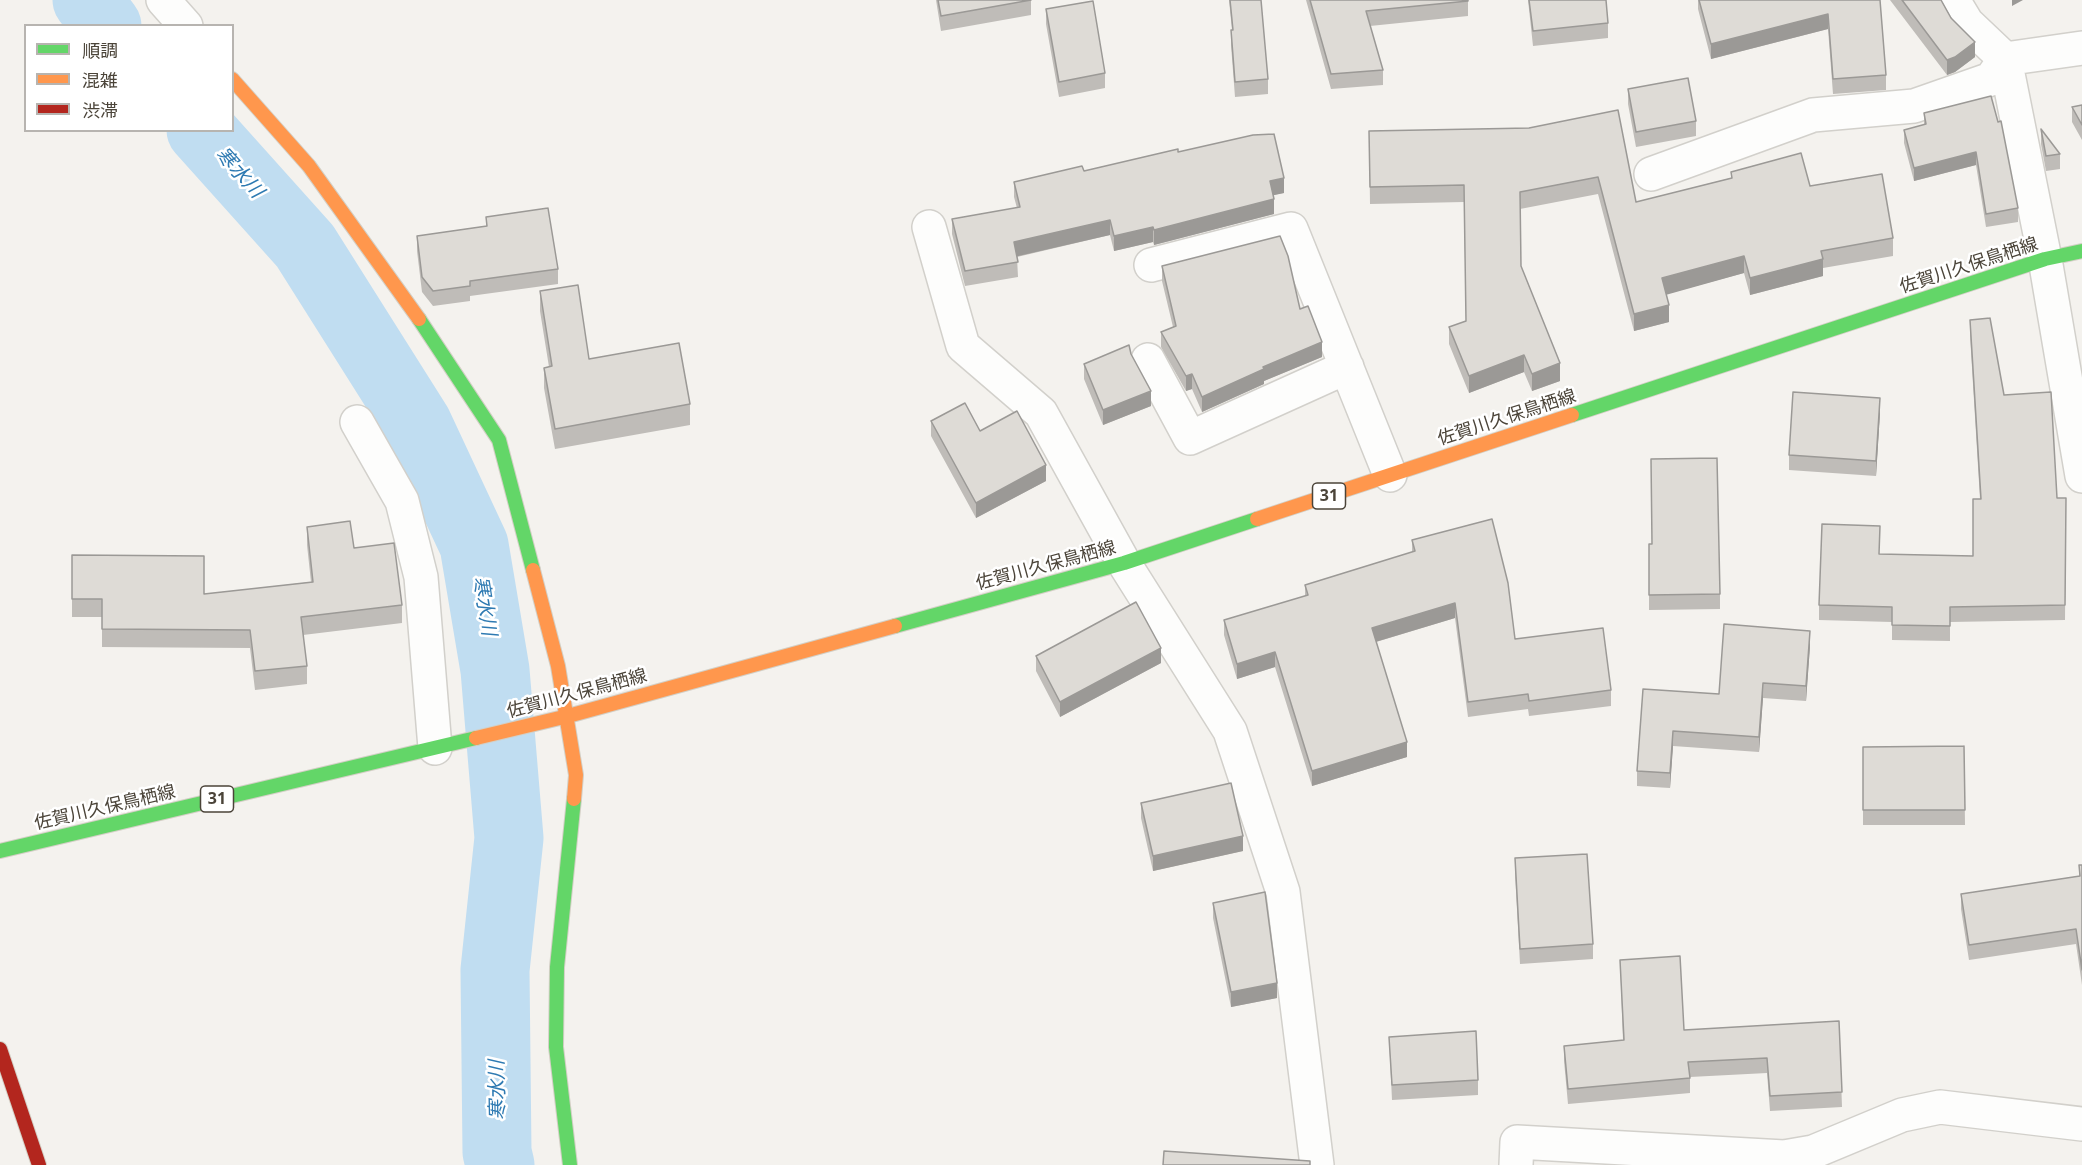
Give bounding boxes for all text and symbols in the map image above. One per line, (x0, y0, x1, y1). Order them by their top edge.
legend (24, 24, 234, 132)
text: 順調 (82, 38, 118, 62)
text: 混雑 (82, 68, 118, 92)
text: 渋滞 (82, 98, 118, 122)
water label: 寒水川 (210, 143, 268, 203)
street label: 佐賀川久保鳥栖線 (1897, 233, 2041, 299)
street label: 佐賀川久保鳥栖線 (1435, 385, 1579, 451)
road number: 31 (1312, 483, 1346, 509)
street label: 佐賀川久保鳥栖線 (974, 537, 1118, 595)
water label: 寒水川 (467, 574, 501, 638)
street label: 佐賀川久保鳥栖線 (505, 665, 649, 723)
street label: 佐賀川久保鳥栖線 (32, 781, 178, 835)
road number: 31 (200, 786, 234, 812)
water label: 寒水川 (485, 1060, 511, 1120)

